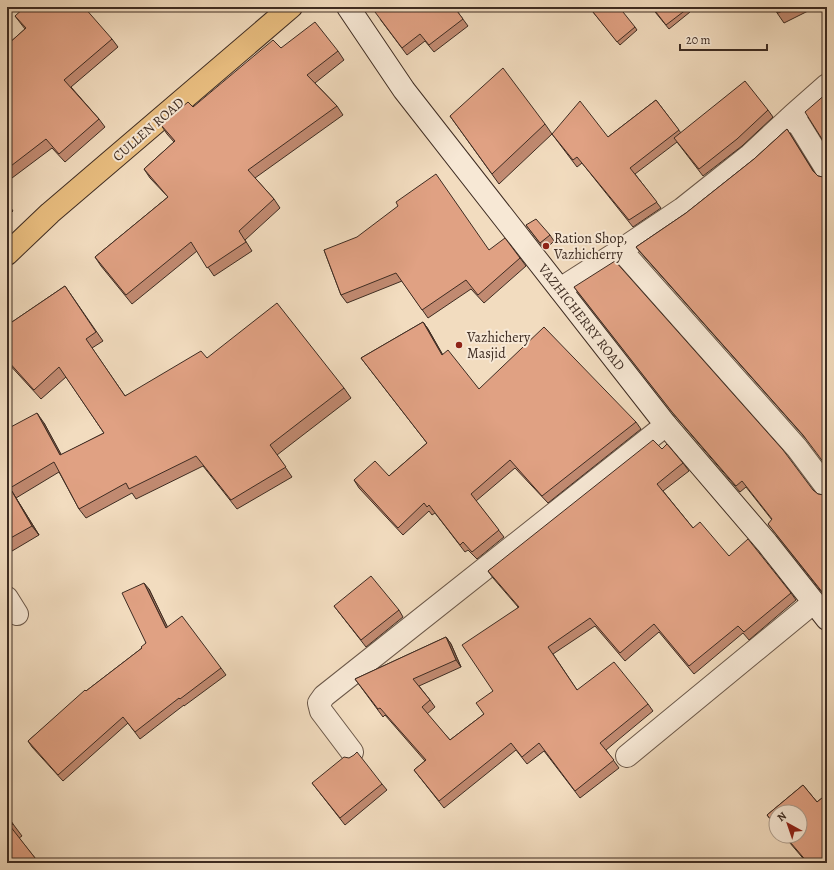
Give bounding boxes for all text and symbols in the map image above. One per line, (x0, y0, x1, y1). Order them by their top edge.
scale bar (680, 26, 767, 52)
text: 20 m (686, 32, 710, 48)
street label: CULLEN ROAD (108, 93, 188, 166)
place label: Ration Shop, Vazhicherry (553, 229, 627, 264)
marker: Ration Shop, Vazhicherry (541, 241, 551, 251)
street label: VAZHICHERRY ROAD (533, 259, 629, 375)
place label: Vazhichery Masjid (466, 328, 531, 363)
marker: Vazhichery Masjid (454, 340, 464, 350)
north arrow (768, 804, 808, 844)
text: N (774, 808, 790, 825)

